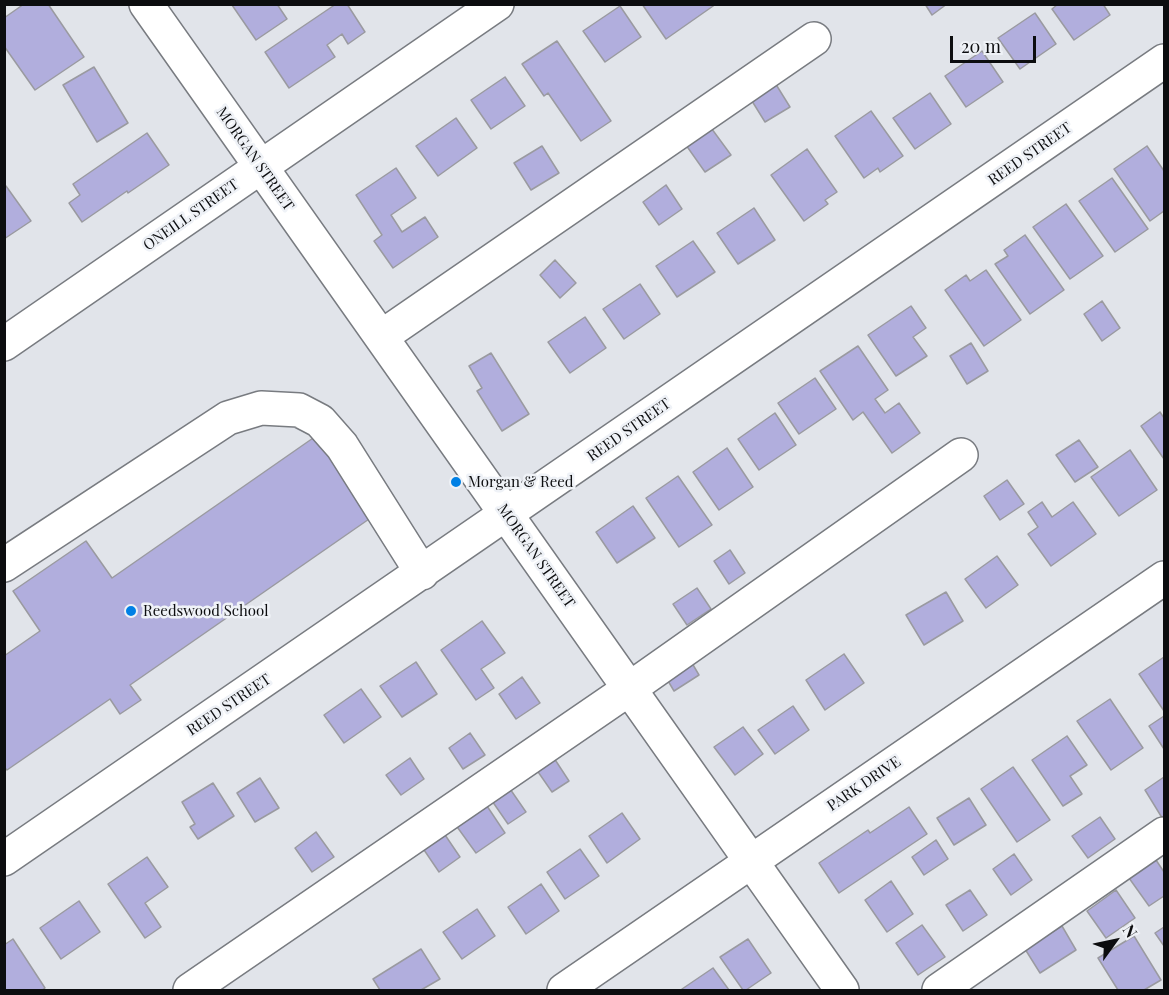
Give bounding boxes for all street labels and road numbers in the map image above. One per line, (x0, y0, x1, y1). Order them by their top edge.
street label: MORGAN STREET (213, 104, 297, 214)
street label: REED STREET (985, 119, 1075, 189)
street label: ONEILL STREET (140, 176, 242, 254)
street label: REED STREET (584, 395, 674, 465)
street label: MORGAN STREET (494, 501, 578, 611)
street label: REED STREET (184, 670, 274, 740)
street label: PARK DRIVE (824, 753, 904, 815)

